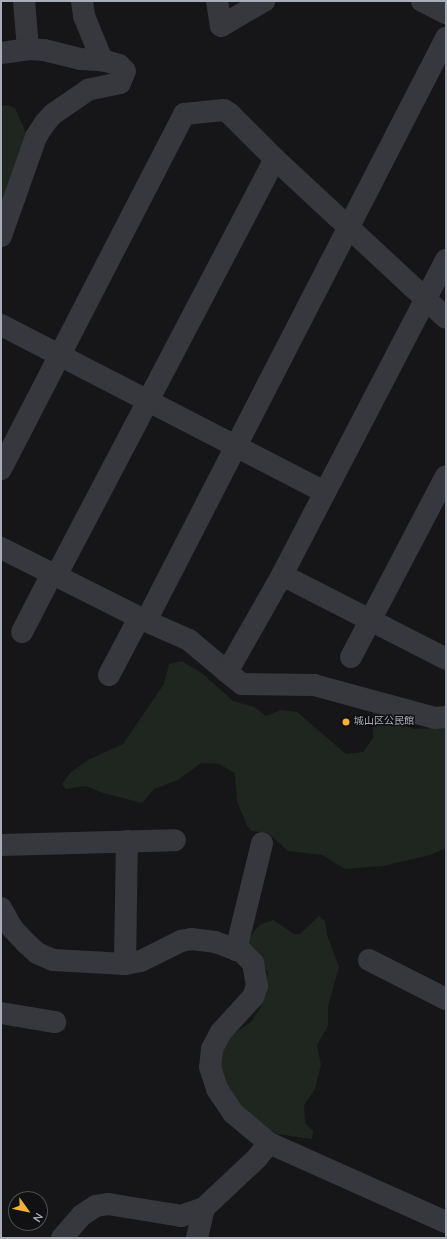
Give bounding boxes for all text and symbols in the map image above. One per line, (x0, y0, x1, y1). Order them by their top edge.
place label: 城山区公民館 (354, 716, 414, 728)
marker: 城山区公民館 (341, 717, 351, 727)
north arrow (8, 1191, 48, 1231)
text: N (29, 1210, 46, 1225)

